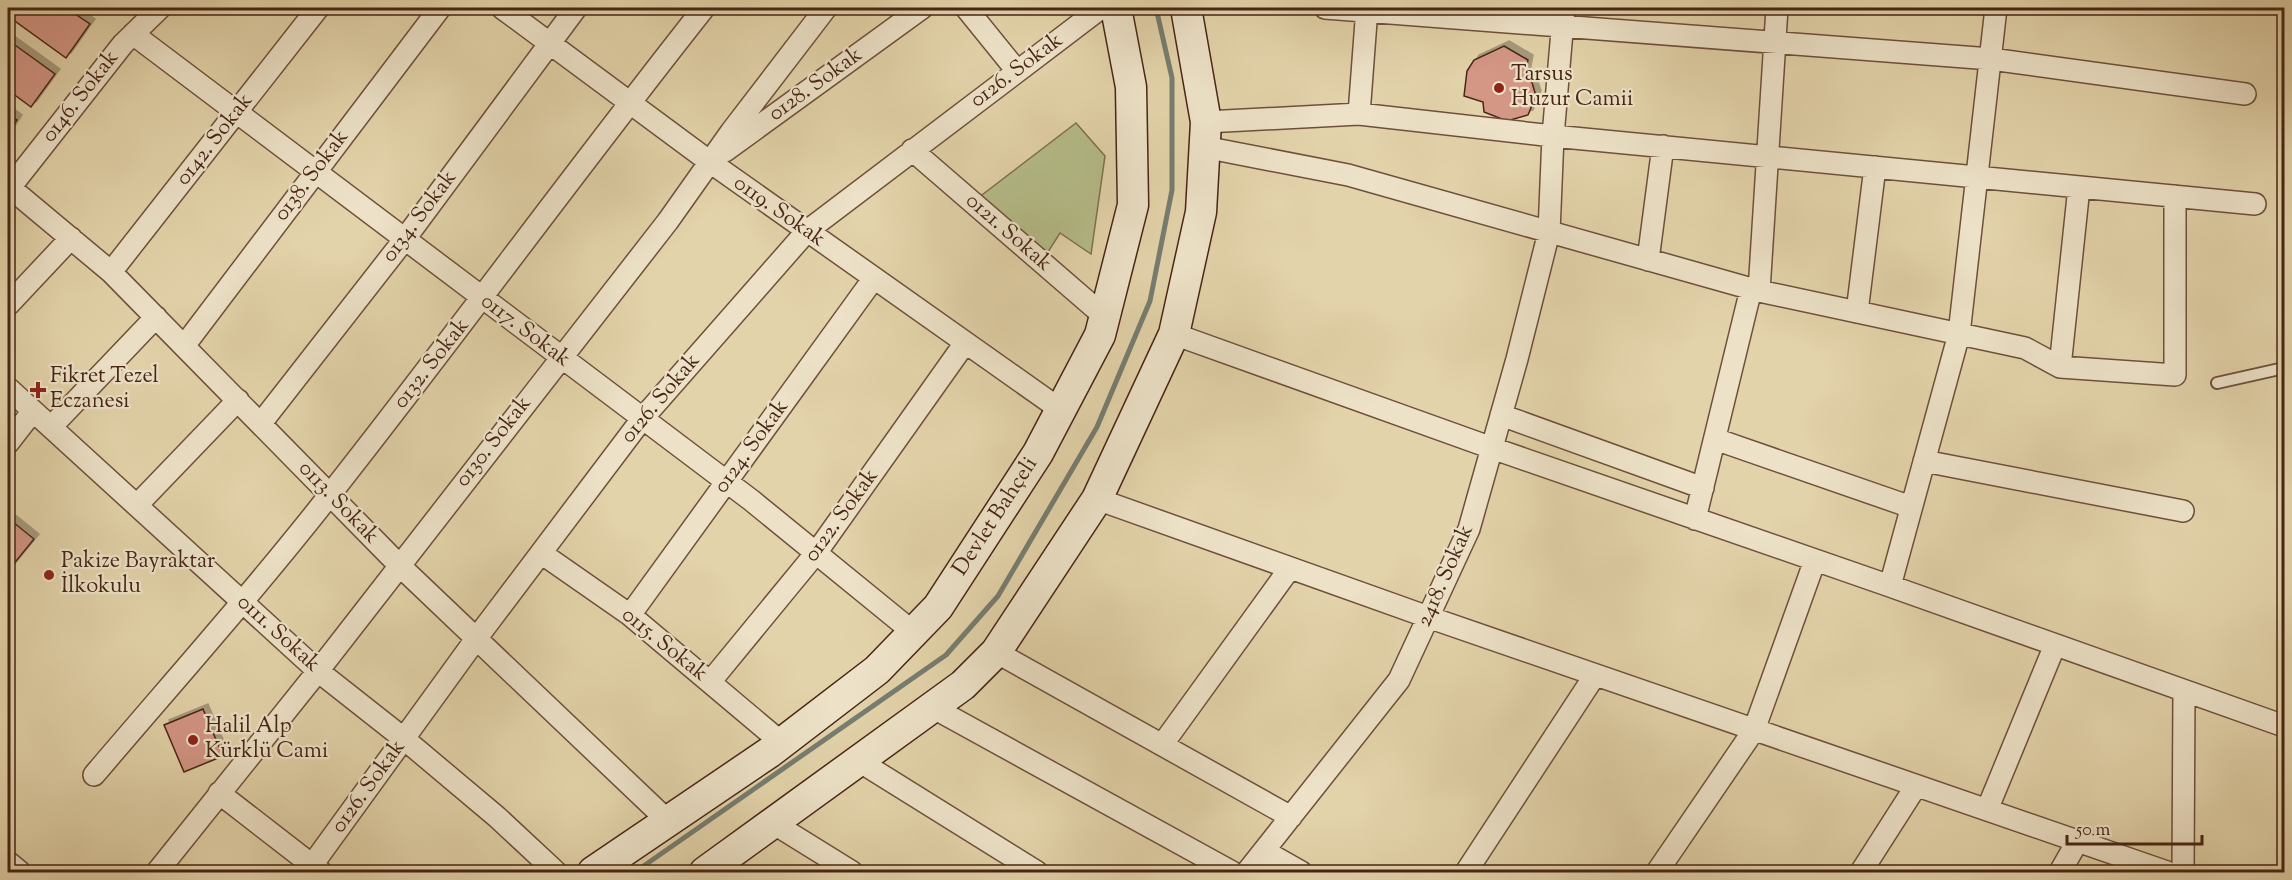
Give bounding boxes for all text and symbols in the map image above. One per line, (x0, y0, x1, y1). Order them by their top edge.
street label: 0126. Sokak (964, 25, 1070, 117)
street label: 0128. Sokak (762, 40, 870, 130)
street label: 0146. Sokak (35, 44, 127, 150)
place label: Tarsus Huzur Camii (1511, 59, 1633, 116)
marker: Tarsus Huzur Camii (1492, 81, 1506, 95)
street label: 0142. Sokak (169, 87, 261, 193)
street label: 0138. Sokak (267, 123, 357, 229)
street label: 0134. Sokak (375, 164, 465, 270)
street label: 0119. Sokak (726, 168, 832, 256)
street label: 0121. Sokak (957, 186, 1059, 280)
street label: 0117. Sokak (473, 286, 577, 376)
street label: 0132. Sokak (386, 312, 478, 416)
street label: 0126. Sokak (614, 347, 708, 451)
place label: Fikret Tezel Eczanesi (50, 361, 159, 418)
marker: Fikret Tezel Eczanesi (31, 383, 45, 397)
street label: 0130. Sokak (448, 390, 540, 494)
street label: 0124. Sokak (707, 393, 797, 501)
street label: Devlet Bahçeli (945, 451, 1047, 583)
street label: 0113. Sokak (290, 454, 386, 552)
street label: 0122. Sokak (797, 463, 887, 569)
street label: 2418. Sokak (1409, 520, 1483, 632)
place label: Pakize Bayraktar İlkokulu (61, 546, 215, 603)
marker: Pakize Bayraktar İlkokulu (42, 568, 56, 582)
street label: 0111. Sokak (229, 588, 327, 680)
street label: 0115. Sokak (614, 600, 714, 690)
place label: Halil Alp Kürklü Cami (205, 711, 328, 768)
marker: Halil Alp Kürklü Cami (186, 733, 200, 747)
street label: 0126. Sokak (324, 733, 414, 841)
scale bar (2067, 808, 2202, 846)
text: 50 m (2075, 818, 2111, 844)

